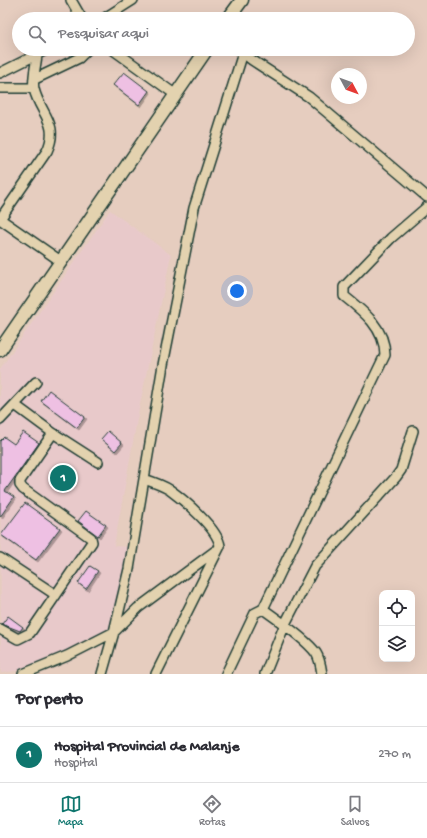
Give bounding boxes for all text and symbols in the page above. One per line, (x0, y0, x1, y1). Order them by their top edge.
search box (12, 12, 415, 56)
icon: search (26, 23, 48, 45)
text: Pesquisar aqui (58, 25, 149, 43)
north arrow (331, 68, 367, 104)
your location (227, 281, 247, 301)
pin: 1 (50, 463, 76, 493)
map controls (379, 590, 415, 662)
button: locate (379, 590, 415, 626)
button: layers (379, 626, 415, 662)
text: Por perto (16, 690, 83, 710)
text: Hospital Provincial de Malanje (54, 738, 239, 756)
text: 1 (26, 747, 32, 762)
text: 270 m (378, 747, 411, 762)
text: Hospital (54, 756, 98, 771)
tab: Mapa (58, 793, 83, 829)
tab: Rotas (199, 793, 225, 829)
tab: Salvos (341, 793, 369, 829)

